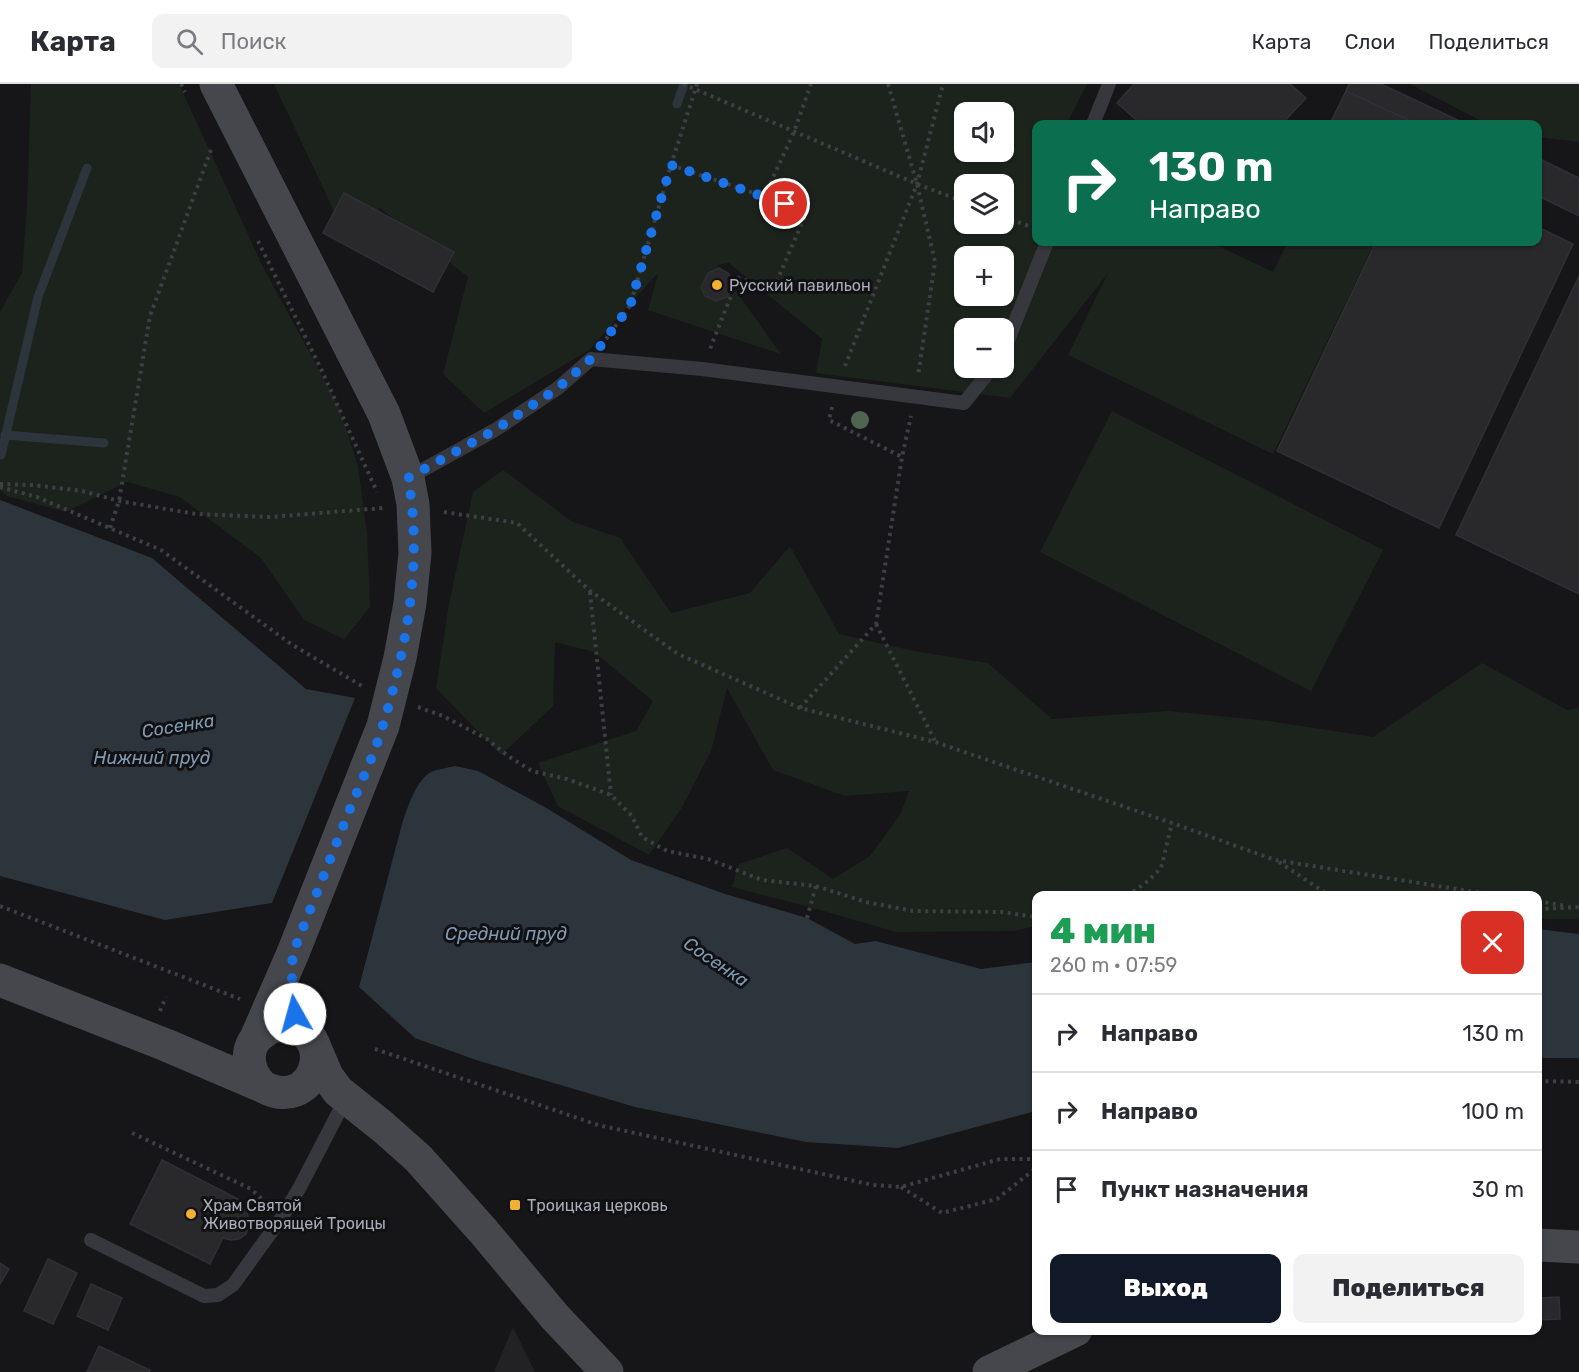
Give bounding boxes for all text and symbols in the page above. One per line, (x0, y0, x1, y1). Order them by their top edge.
search box (152, 14, 572, 68)
text: Карта (30, 25, 116, 58)
icon: search (173, 25, 206, 58)
text: Поиск (221, 28, 286, 55)
text: Карта (1251, 29, 1311, 54)
text: Слои (1344, 29, 1395, 54)
text: Поделиться (1428, 29, 1549, 54)
map controls (954, 102, 1014, 378)
button: sound (954, 102, 1014, 162)
text: 130 m (1149, 142, 1274, 192)
icon: right (1050, 144, 1128, 222)
button: layers (954, 174, 1014, 234)
pin (759, 178, 810, 229)
icon: arrive (768, 187, 801, 220)
text: Направо (1149, 193, 1261, 225)
button: + (954, 246, 1014, 306)
place label: Русский павильон (729, 276, 871, 295)
marker: Русский павильон (710, 278, 724, 292)
button: − (954, 318, 1014, 378)
water label: Сосенка (140, 709, 216, 743)
water label: Нижний пруд (94, 747, 211, 769)
text: 4 мин (1050, 909, 1156, 952)
button: close (1461, 911, 1524, 974)
water label: Средний пруд (445, 923, 567, 945)
water label: Сосенка (679, 932, 753, 992)
text: 260 m · 07:59 (1050, 953, 1177, 977)
position arrow (263, 982, 327, 1046)
icon: right (1050, 1017, 1083, 1050)
text: Направо (1101, 1020, 1198, 1047)
text: 130 m (1462, 1020, 1524, 1047)
icon: right (1050, 1095, 1083, 1128)
text: Направо (1101, 1098, 1198, 1125)
text: 100 m (1462, 1098, 1524, 1125)
icon: arrive (1050, 1173, 1083, 1206)
text: Пункт назначения (1101, 1176, 1309, 1203)
text: 30 m (1472, 1176, 1524, 1203)
place label: Храм Святой Животворящей Троицы (203, 1196, 386, 1233)
place label: Троицкая церковь (527, 1196, 667, 1215)
marker: Троицкая церковь (508, 1198, 522, 1212)
marker: Храм Святой Животворящей Троицы (184, 1207, 198, 1221)
button: Выход (1050, 1254, 1281, 1323)
button: Поделиться (1293, 1254, 1524, 1323)

